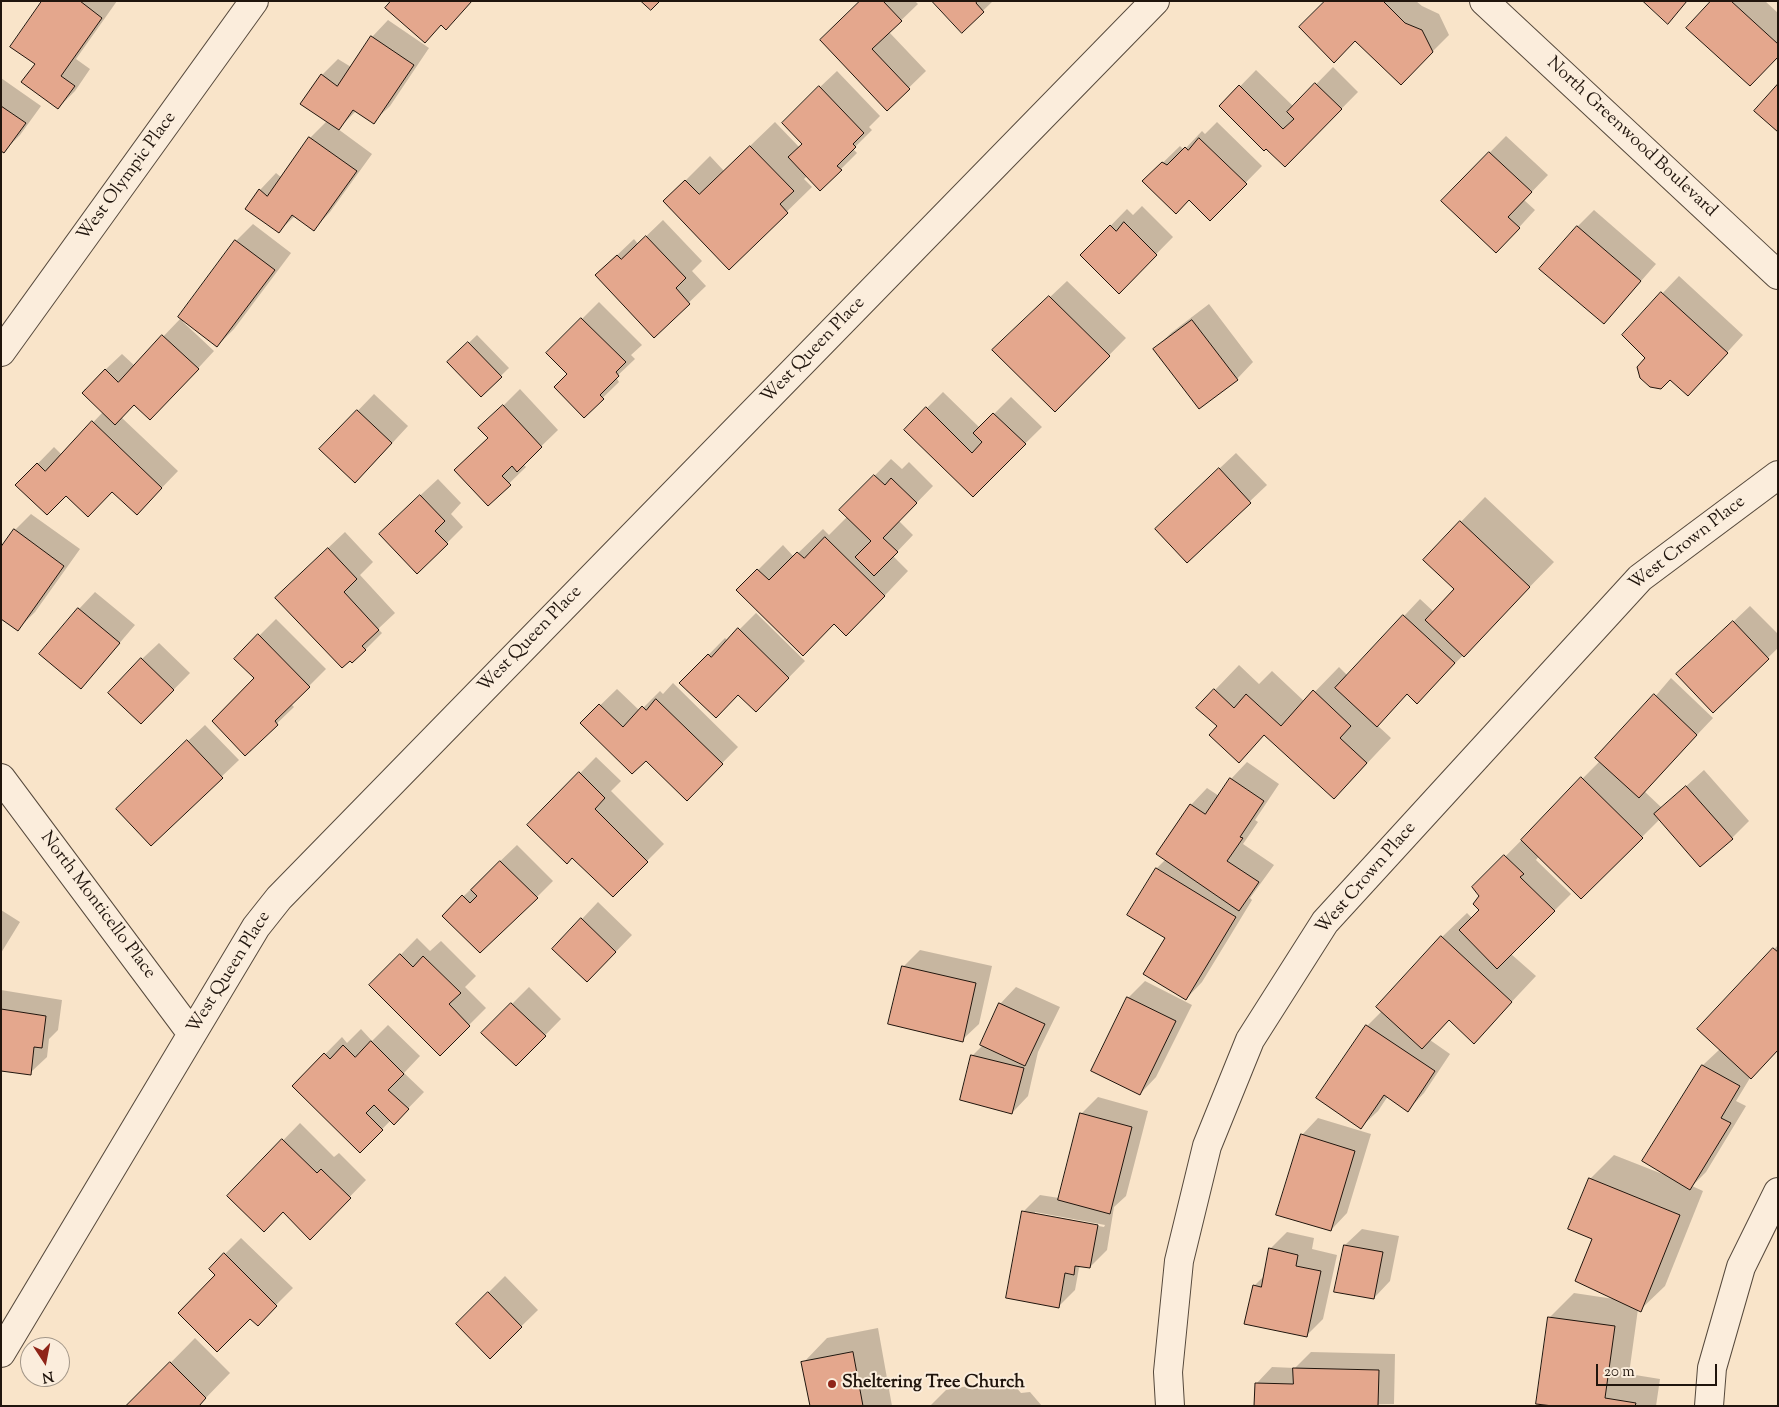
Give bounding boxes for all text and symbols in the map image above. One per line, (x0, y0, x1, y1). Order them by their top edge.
street label: North Greenwood Boulevard (1541, 53, 1721, 223)
street label: West Olympic Place (74, 108, 182, 246)
street label: West Queen Place (758, 293, 870, 409)
street label: West Crown Place (1626, 492, 1750, 596)
street label: West Queen Place (475, 582, 587, 698)
street label: West Crown Place (1312, 818, 1422, 940)
street label: North Monticello Place (35, 828, 159, 984)
street label: West Queen Place (184, 908, 276, 1038)
north arrow (20, 1337, 70, 1387)
scale bar (1599, 1354, 1720, 1386)
text: 20 m (1604, 1362, 1635, 1383)
text: N (40, 1365, 55, 1387)
place label: Sheltering Tree Church (842, 1373, 1025, 1395)
marker: Sheltering Tree Church (826, 1378, 838, 1390)

